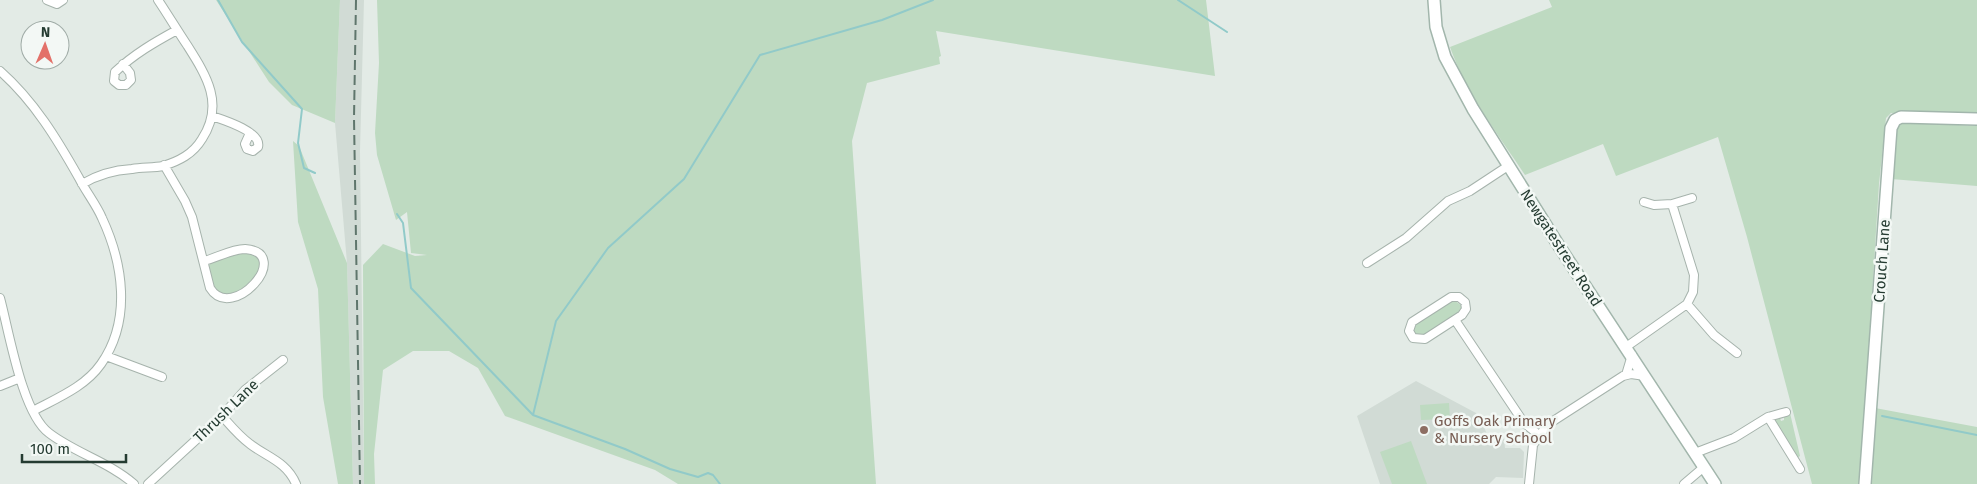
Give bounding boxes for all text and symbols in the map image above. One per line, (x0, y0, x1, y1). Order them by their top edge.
north arrow (20, 20, 70, 70)
text: N (40, 24, 50, 41)
street label: Newgatestreet Road (1516, 186, 1606, 310)
street label: Crouch Lane (1870, 219, 1894, 303)
street label: Thrush Lane (190, 376, 262, 446)
place label: Goffs Oak Primary & Nursery School (1434, 412, 1556, 447)
marker: Goffs Oak Primary & Nursery School (1418, 424, 1430, 436)
scale bar (22, 432, 126, 464)
text: 100 m (30, 440, 70, 458)

